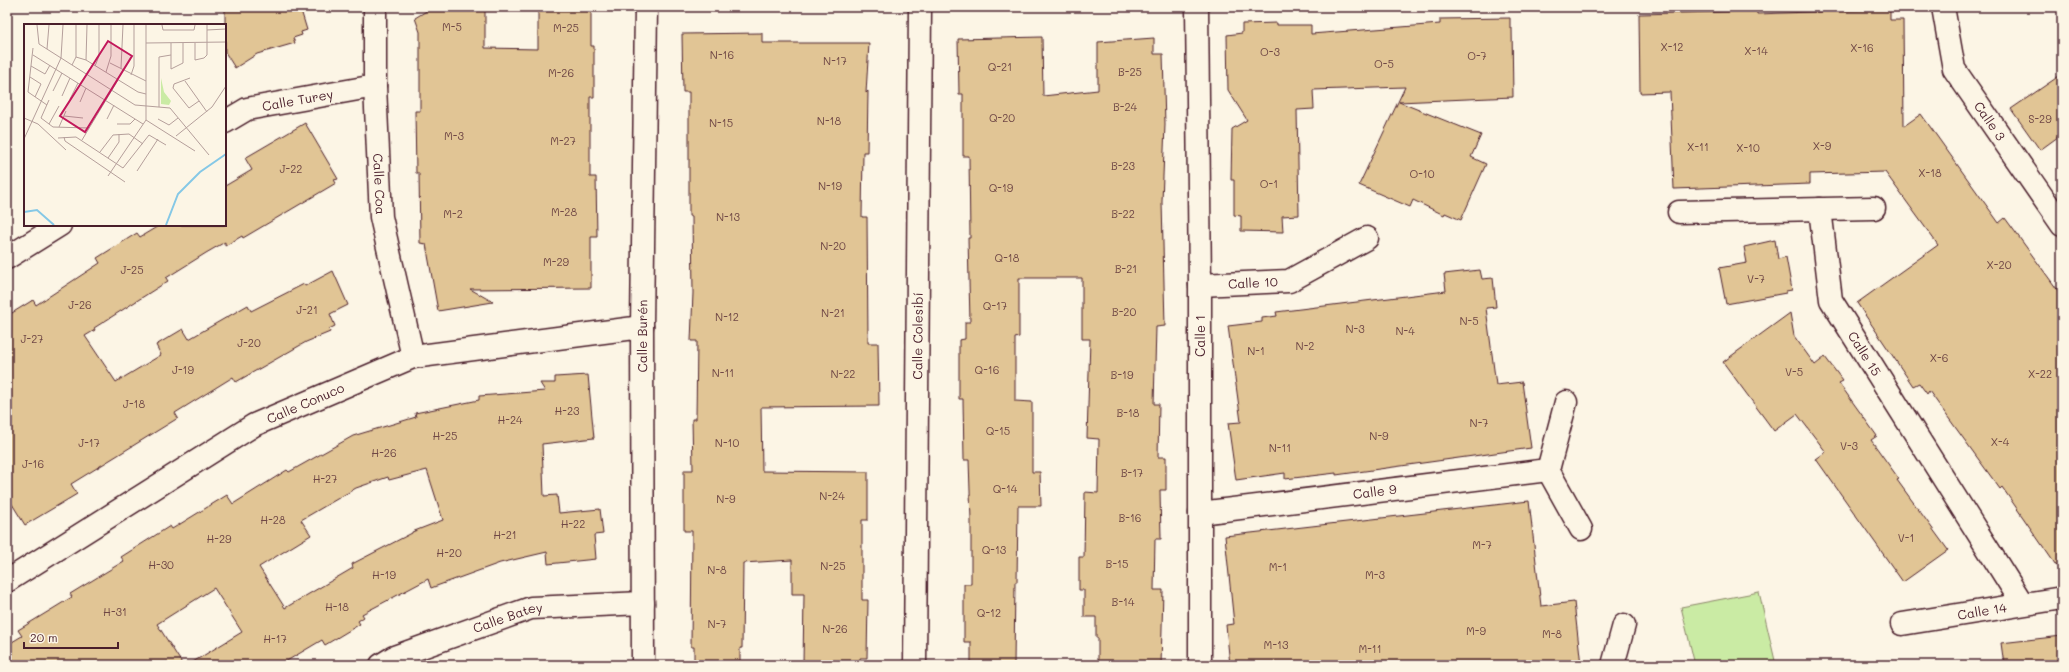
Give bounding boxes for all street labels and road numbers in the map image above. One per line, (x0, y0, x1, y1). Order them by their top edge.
street label: Calle Turey (261, 85, 335, 114)
street label: Calle 3 (1971, 98, 2010, 144)
street label: Calle Coa (370, 153, 390, 215)
street label: Calle 10 (1228, 273, 1278, 292)
street label: Calle Colesibí (908, 292, 926, 380)
street label: Calle Burén (633, 299, 650, 373)
street label: Calle 1 (1191, 315, 1208, 357)
street label: Calle 15 (1845, 328, 1886, 379)
street label: Calle Conuco (264, 378, 347, 427)
street label: Calle 9 (1352, 480, 1398, 502)
street label: Calle Batey (470, 598, 543, 636)
street label: Calle 14 (1956, 598, 2008, 623)

